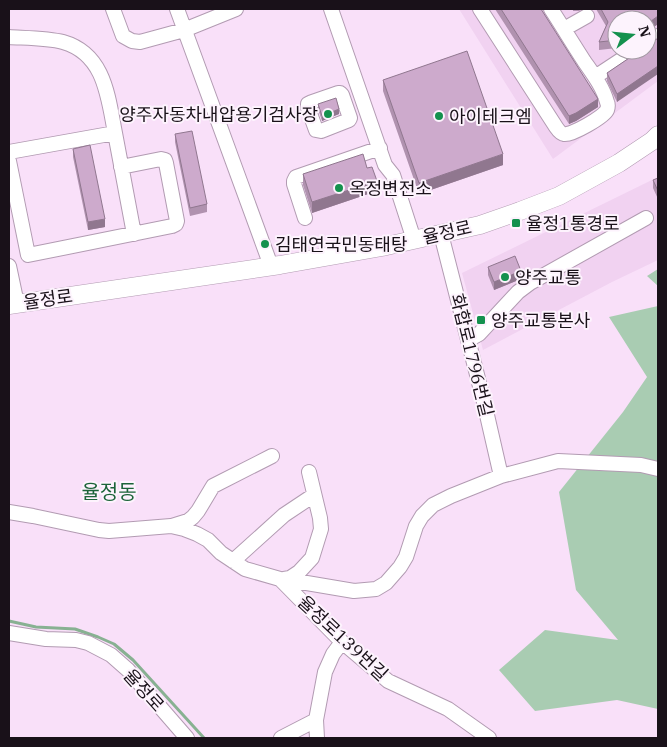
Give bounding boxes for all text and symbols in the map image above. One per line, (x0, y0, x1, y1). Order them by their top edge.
north arrow (607, 10, 657, 60)
text: N (634, 24, 655, 39)
place label: 양주자동차내압용기검사장 (119, 103, 318, 126)
place label: 아이테크엠 (449, 105, 532, 128)
marker: 양주자동차내압용기검사장 (322, 108, 334, 120)
marker: 아이테크엠 (433, 110, 445, 122)
place label: 옥정변전소 (349, 177, 432, 200)
marker: 옥정변전소 (333, 182, 345, 194)
place label: 율정1통경로 (526, 212, 620, 235)
street label: 율정로 (420, 215, 474, 249)
marker: 율정1통경로 (510, 217, 522, 229)
place label: 김태연국민동태탕 (275, 233, 407, 256)
marker: 김태연국민동태탕 (259, 238, 271, 250)
place label: 양주교통 (515, 266, 581, 289)
marker: 양주교통 (499, 271, 511, 283)
street label: 율정로 (22, 284, 74, 314)
street label: 화합로1796번길 (446, 291, 498, 419)
place label: 양주교통본사 (491, 309, 591, 332)
marker: 양주교통본사 (475, 314, 487, 326)
district label: 율정동 (81, 478, 137, 505)
street label: 율정로139번길 (293, 590, 393, 686)
street label: 율정로 (119, 664, 169, 716)

